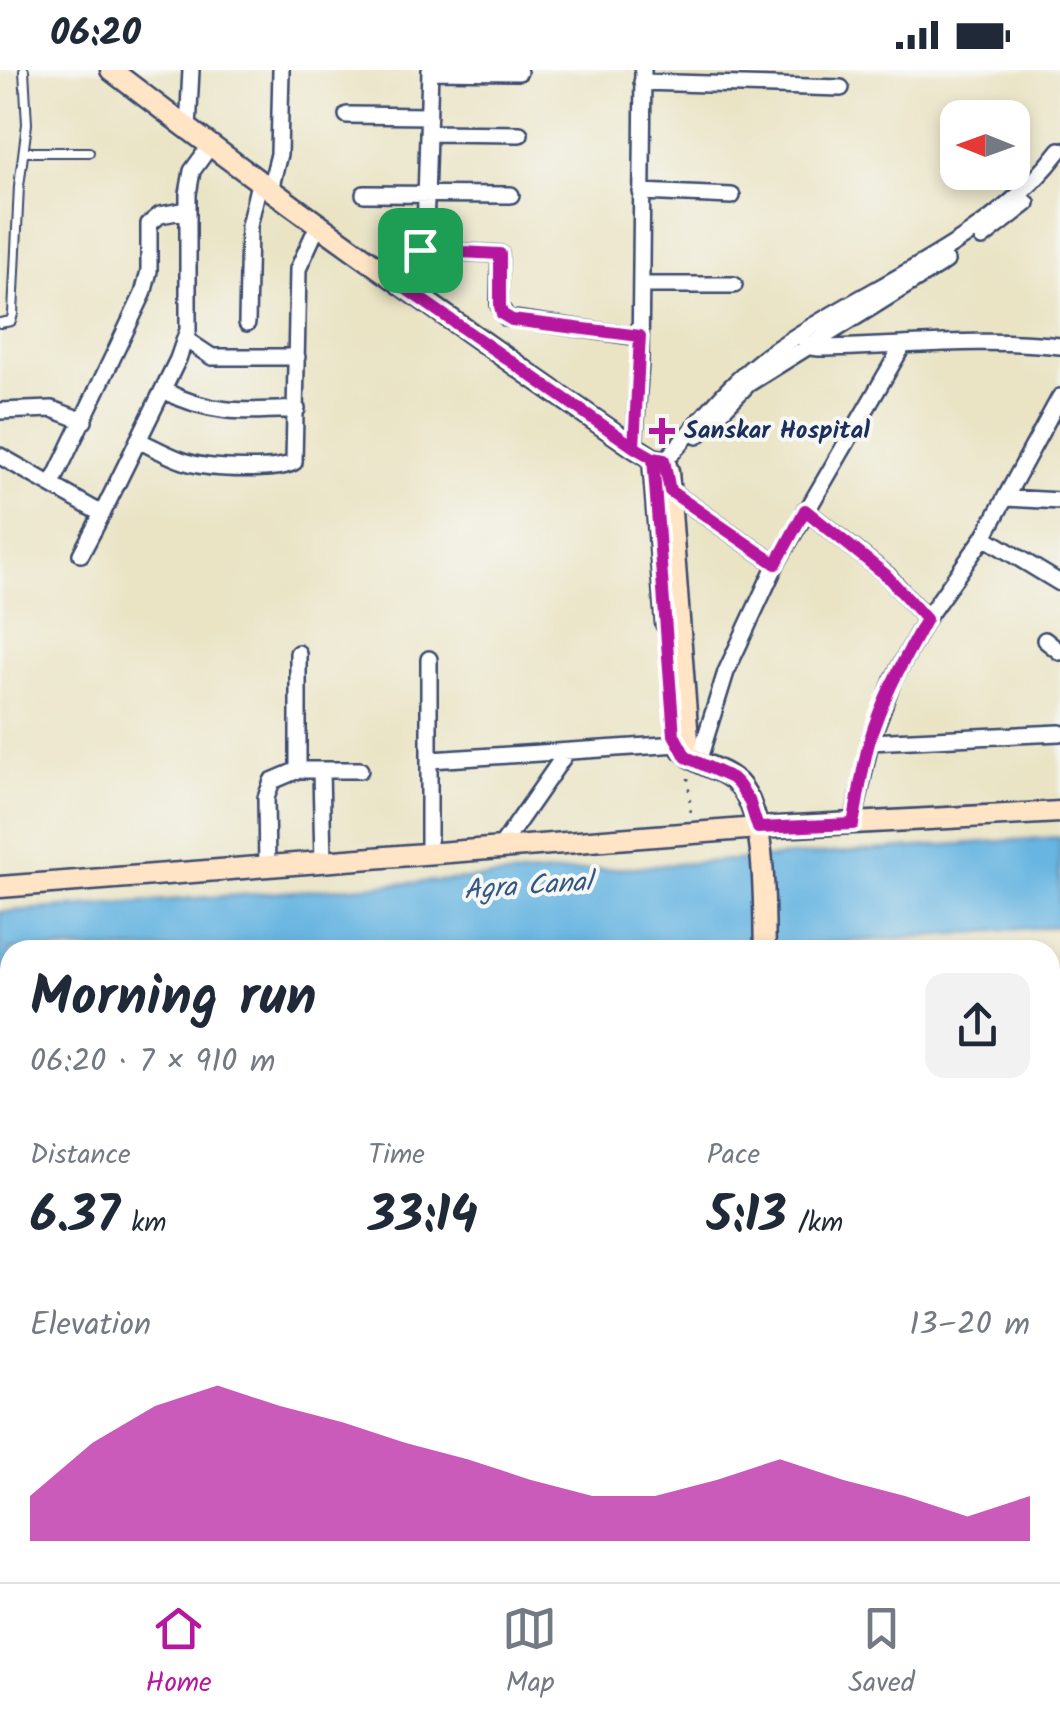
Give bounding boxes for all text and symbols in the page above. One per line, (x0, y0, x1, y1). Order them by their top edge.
text: 06:20 (50, 5, 141, 65)
north arrow (940, 100, 1030, 190)
map controls (940, 100, 1030, 190)
pin (378, 208, 463, 293)
icon: arrive (393, 223, 448, 278)
place label: Sanskar Hospital (684, 411, 870, 451)
marker: Sanskar Hospital (649, 418, 675, 444)
water label: Agra Canal (462, 860, 599, 914)
text: Morning run (30, 956, 317, 1043)
button: share (925, 973, 1030, 1078)
text: 06:20 · 7 × 910 m (30, 1037, 276, 1088)
text: Distance (30, 1133, 131, 1178)
text: Time (368, 1133, 425, 1178)
text: Pace (707, 1133, 760, 1178)
text: 6.37 (30, 1178, 120, 1258)
text: 33:14 (368, 1178, 478, 1258)
text: 5:13 (707, 1178, 787, 1258)
text: km (120, 1201, 167, 1246)
text: /km (787, 1201, 843, 1246)
text: Elevation (30, 1300, 151, 1351)
text: 13–20 m (909, 1300, 1030, 1351)
tab: Home (145, 1601, 212, 1706)
tab: Map (502, 1601, 557, 1706)
tab: Saved (848, 1601, 915, 1706)

